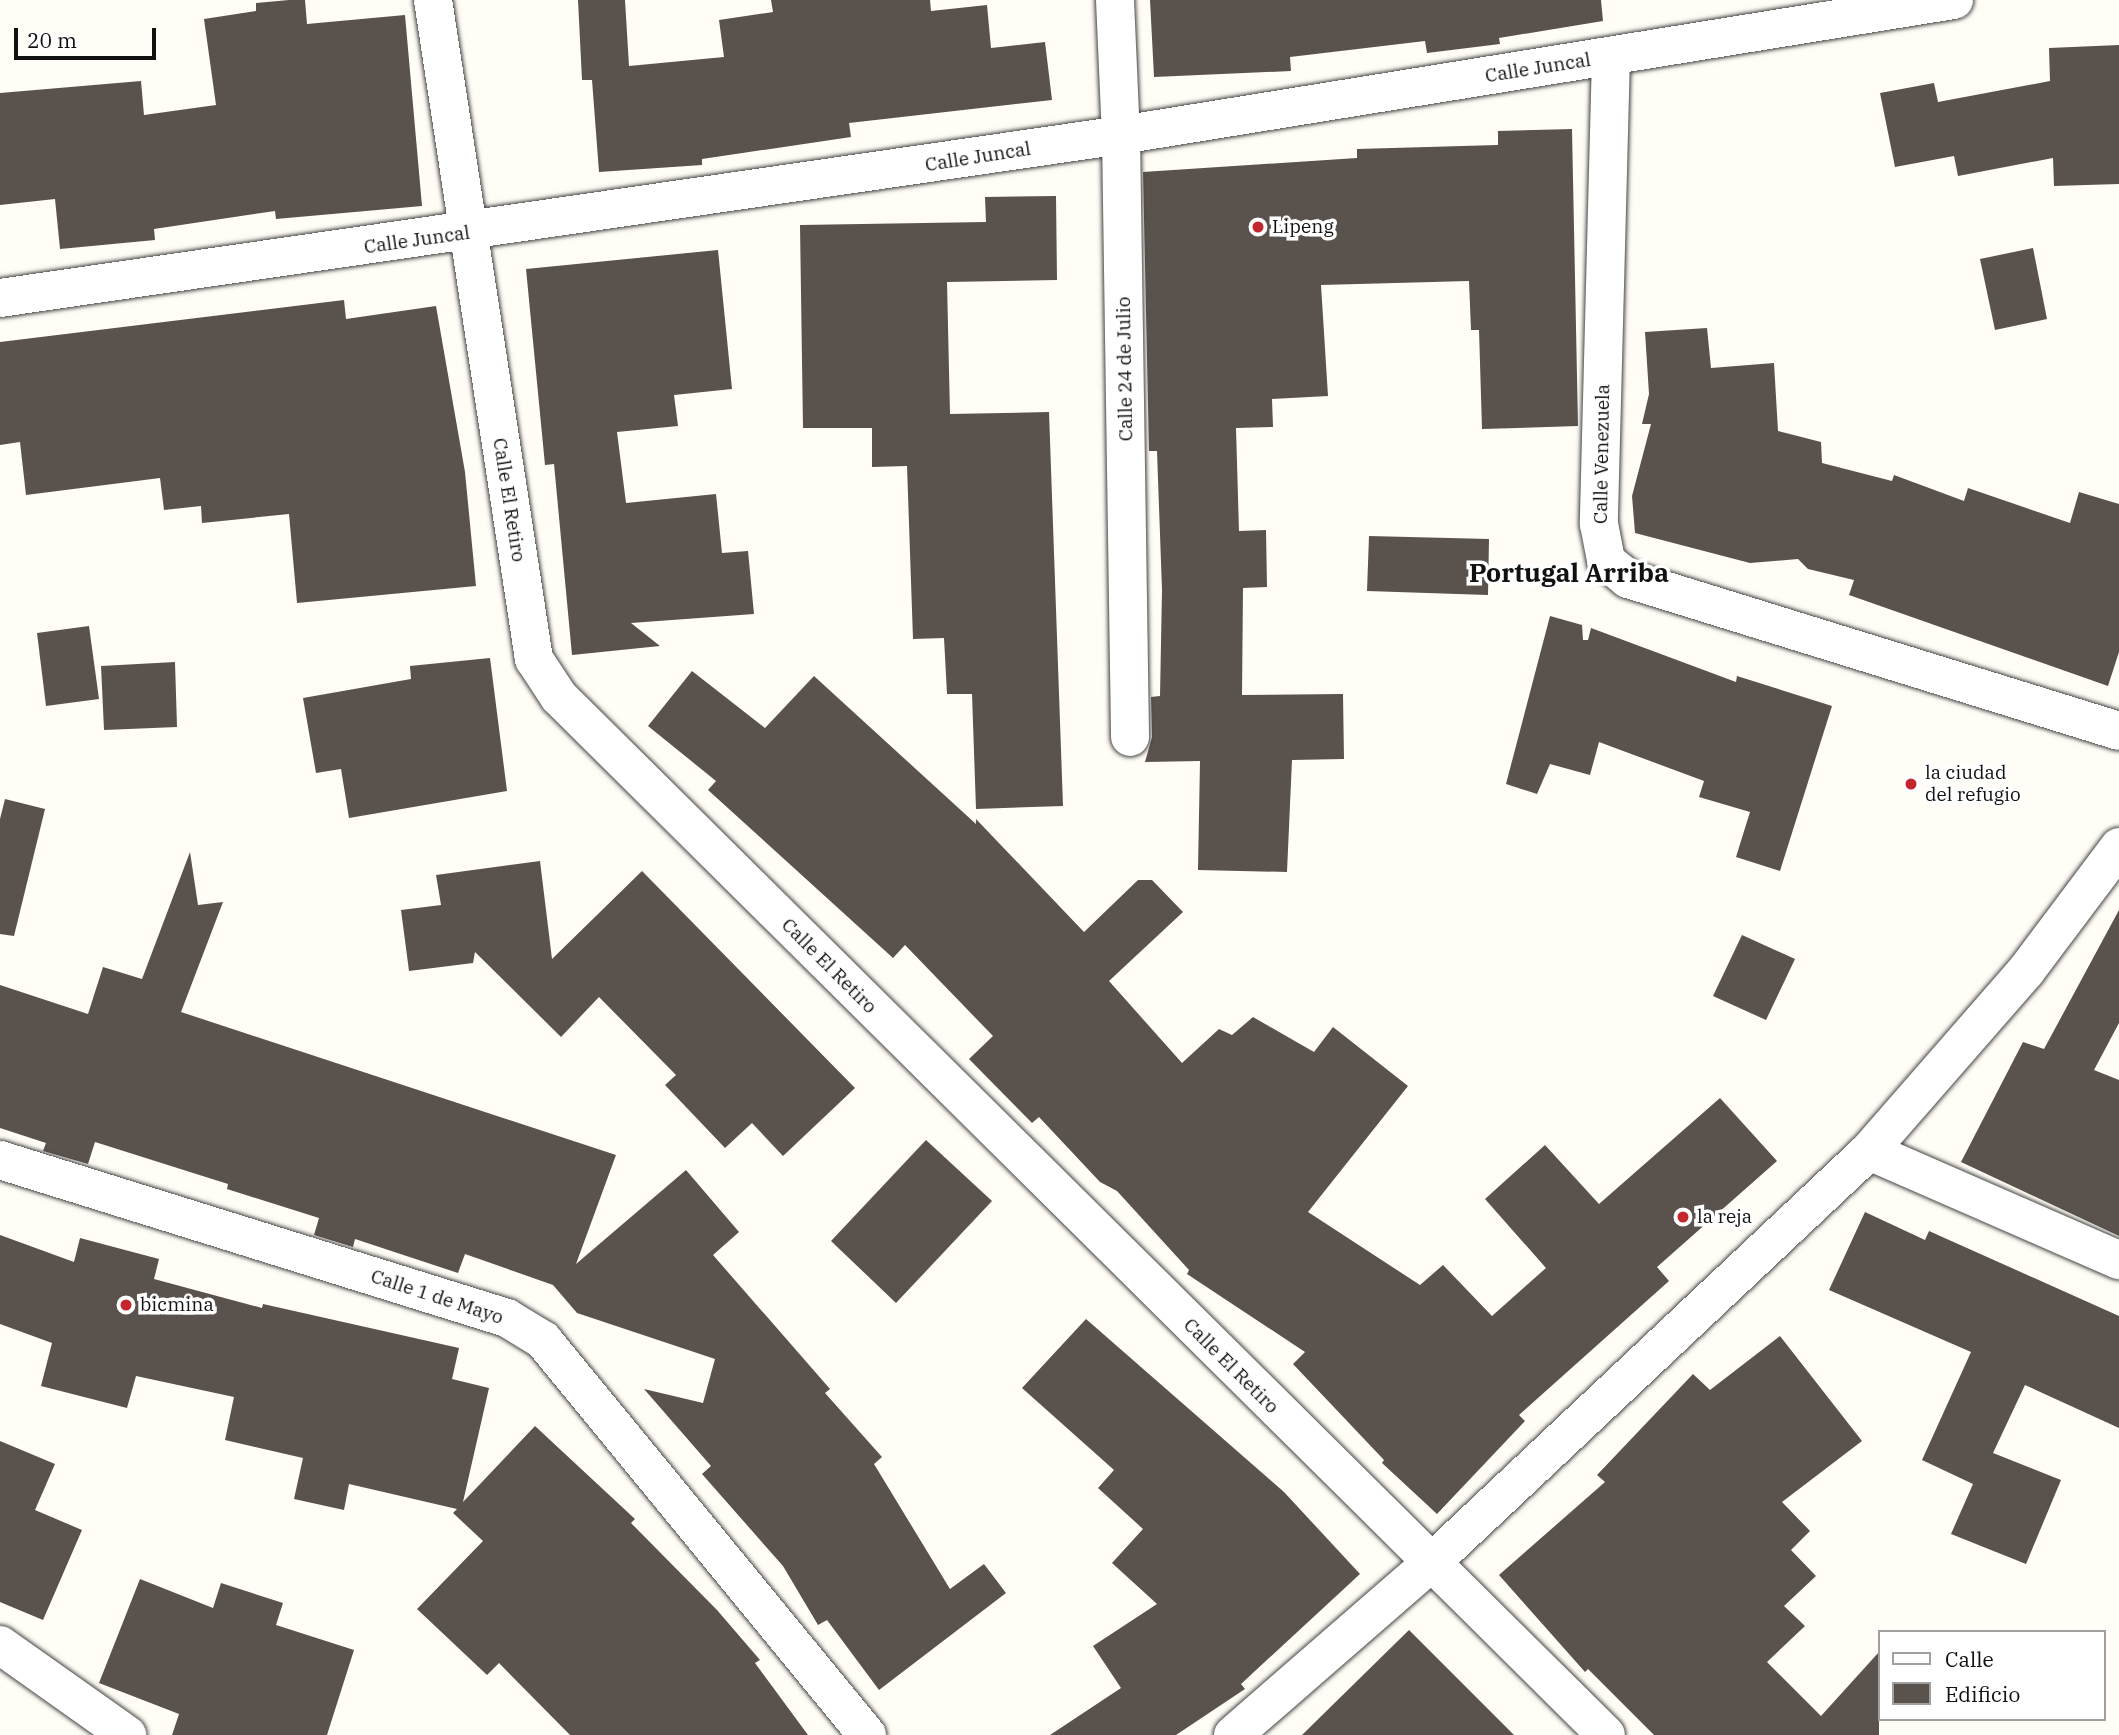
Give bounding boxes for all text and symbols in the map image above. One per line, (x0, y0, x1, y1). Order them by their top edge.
scale bar (18, 14, 159, 58)
text: 20 m (27, 26, 77, 54)
street label: Calle Juncal (1483, 48, 1593, 88)
street label: Calle Juncal (923, 137, 1033, 177)
place label: Lipeng (1272, 216, 1334, 238)
marker: Lipeng (1250, 219, 1266, 235)
street label: Calle Juncal (363, 221, 471, 259)
street label: Calle 24 de Julio (1112, 297, 1138, 441)
street label: Calle Venezuela (1589, 384, 1615, 524)
street label: Calle El Retiro (488, 436, 530, 564)
district label: Portugal Arriba (1469, 557, 1669, 589)
place label: la ciudad del refugio (1925, 762, 2021, 806)
marker: la ciudad del refugio (1903, 776, 1919, 792)
street label: Calle El Retiro (777, 914, 881, 1018)
place label: la reja (1697, 1206, 1752, 1228)
marker: la reja (1675, 1209, 1691, 1225)
street label: Calle 1 de Mayo (368, 1265, 506, 1329)
place label: bicmina (140, 1294, 214, 1316)
marker: bicmina (118, 1297, 134, 1313)
street label: Calle El Retiro (1179, 1314, 1283, 1418)
legend (1878, 1630, 2105, 1721)
text: Calle (1945, 1645, 1994, 1673)
text: Edificio (1945, 1680, 2020, 1708)

